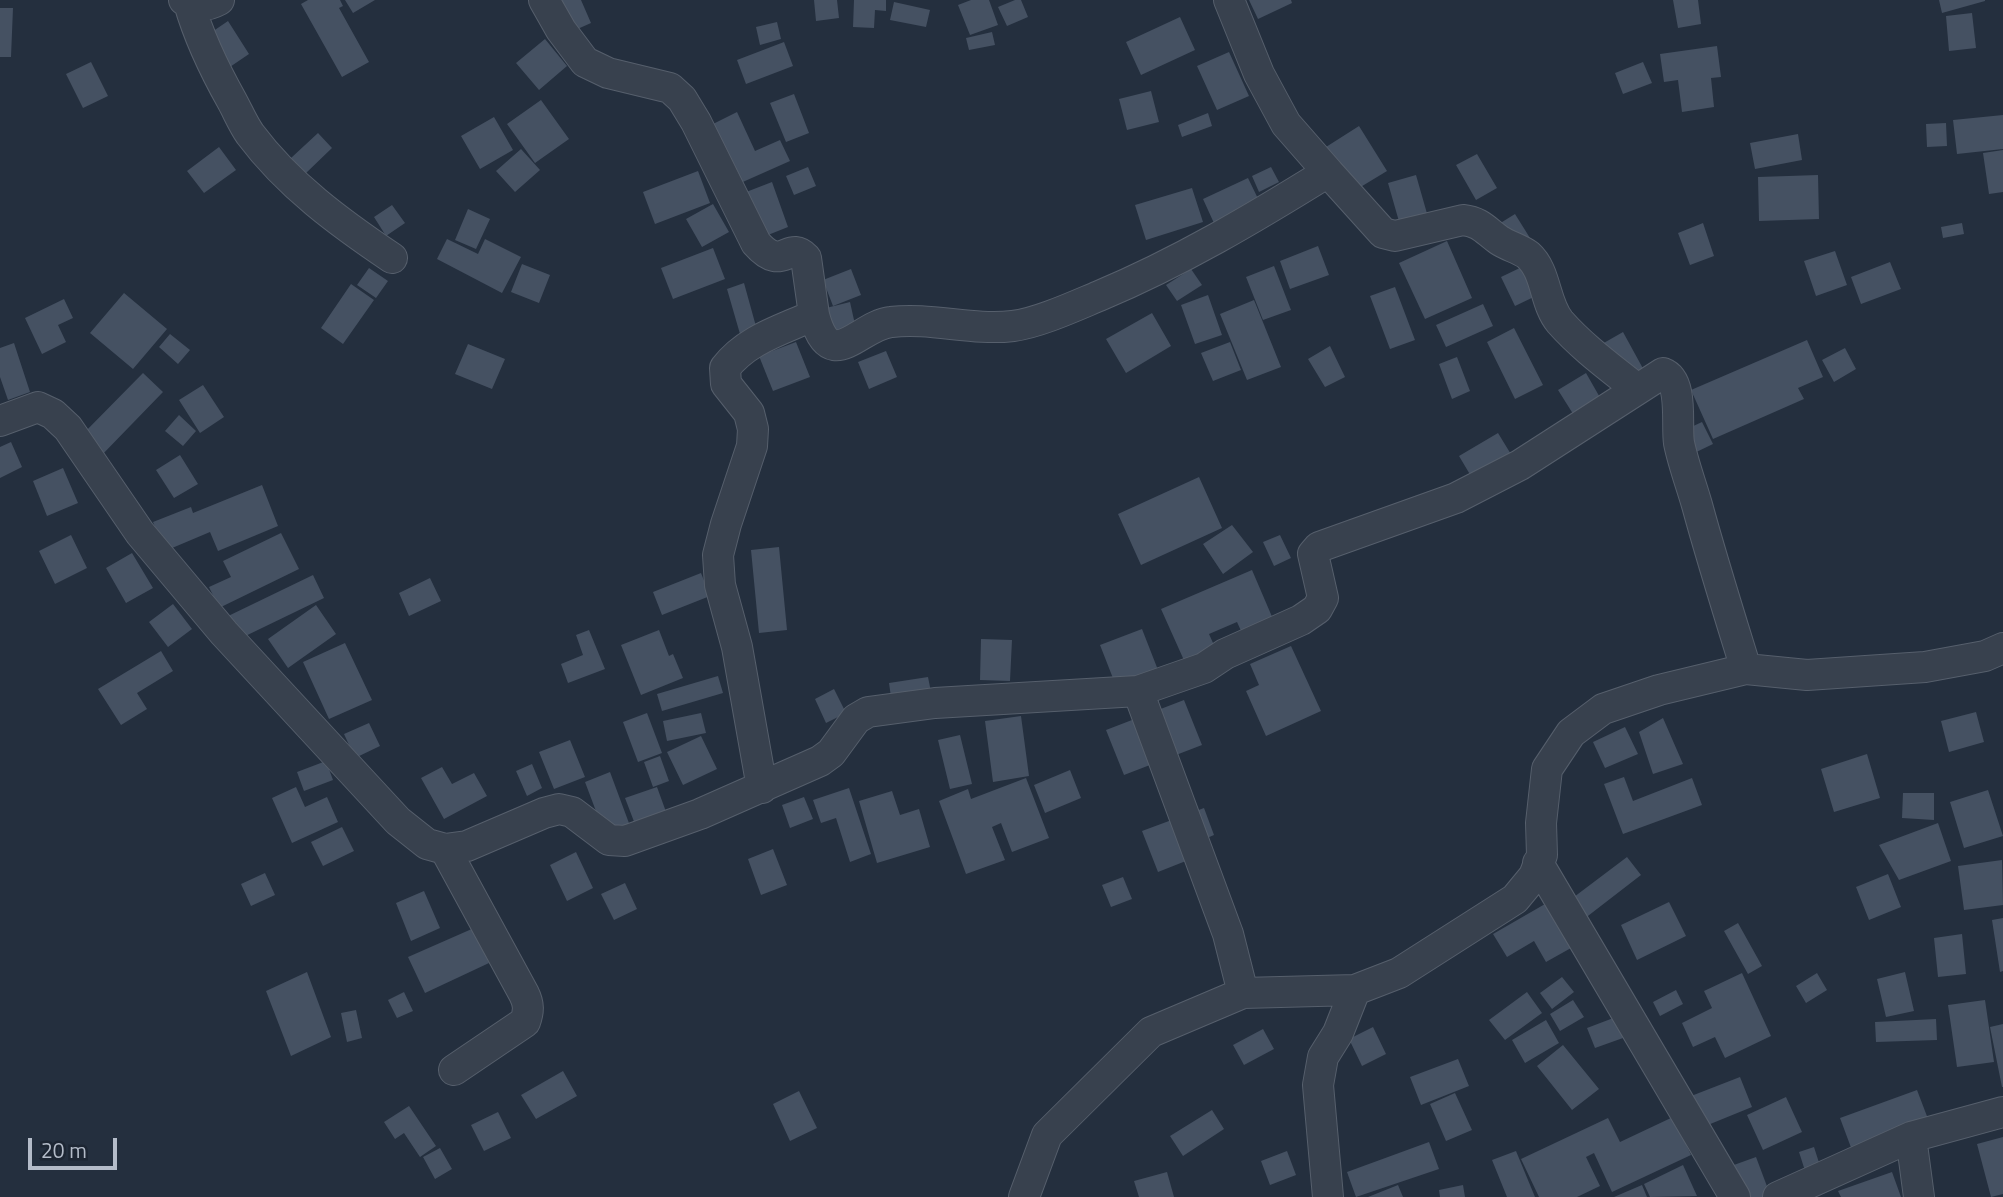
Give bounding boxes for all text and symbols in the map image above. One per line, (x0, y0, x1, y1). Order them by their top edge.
scale bar (32, 1124, 121, 1168)
text: 20 m (41, 1134, 87, 1166)

